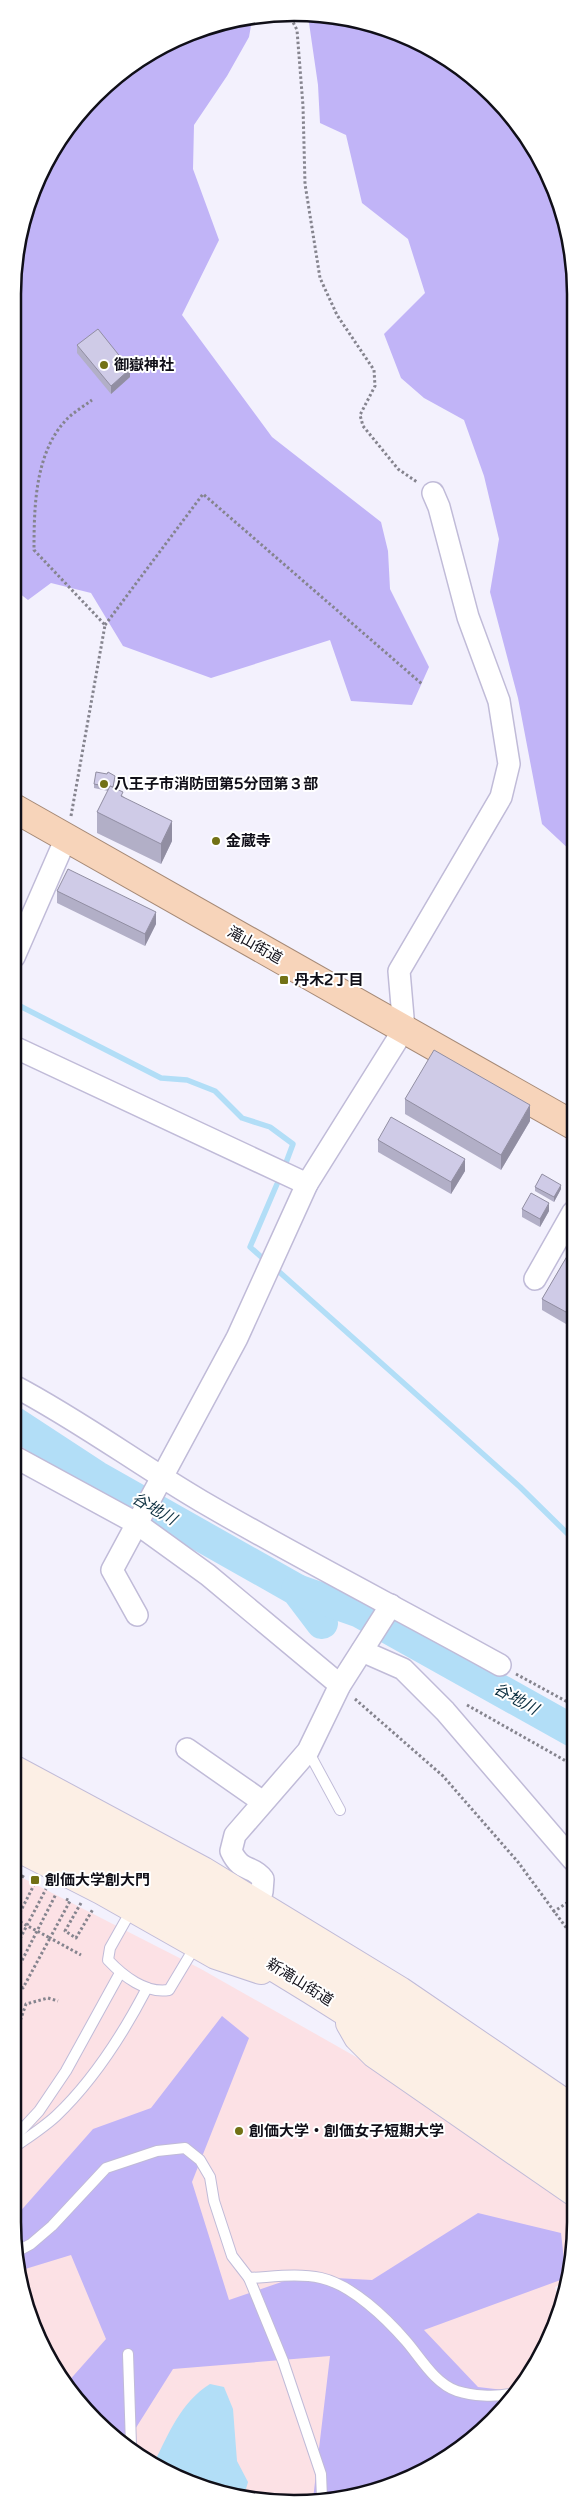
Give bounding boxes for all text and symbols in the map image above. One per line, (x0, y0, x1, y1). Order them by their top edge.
place label: 御嶽神社 (114, 356, 174, 374)
marker: 御嶽神社 (98, 359, 110, 371)
place label: 八王子市消防団第5分団第３部 (114, 775, 318, 793)
marker: 八王子市消防団第5分団第３部 (98, 778, 110, 790)
place label: 金蔵寺 (226, 832, 271, 850)
marker: 金蔵寺 (210, 835, 222, 847)
street label: 滝山街道 (224, 923, 286, 967)
place label: 丹木2丁目 (294, 971, 363, 989)
marker: 丹木2丁目 (278, 974, 290, 986)
water label: 谷地川 (128, 1488, 182, 1531)
water label: 谷地川 (490, 1679, 544, 1720)
place label: 創価大学創大門 (45, 1871, 150, 1889)
marker: 創価大学創大門 (29, 1874, 41, 1886)
street label: 新滝山街道 (263, 1954, 337, 2010)
place label: 創価大学・創価女子短期大学 (249, 2122, 444, 2140)
marker: 創価大学・創価女子短期大学 (233, 2125, 245, 2137)

